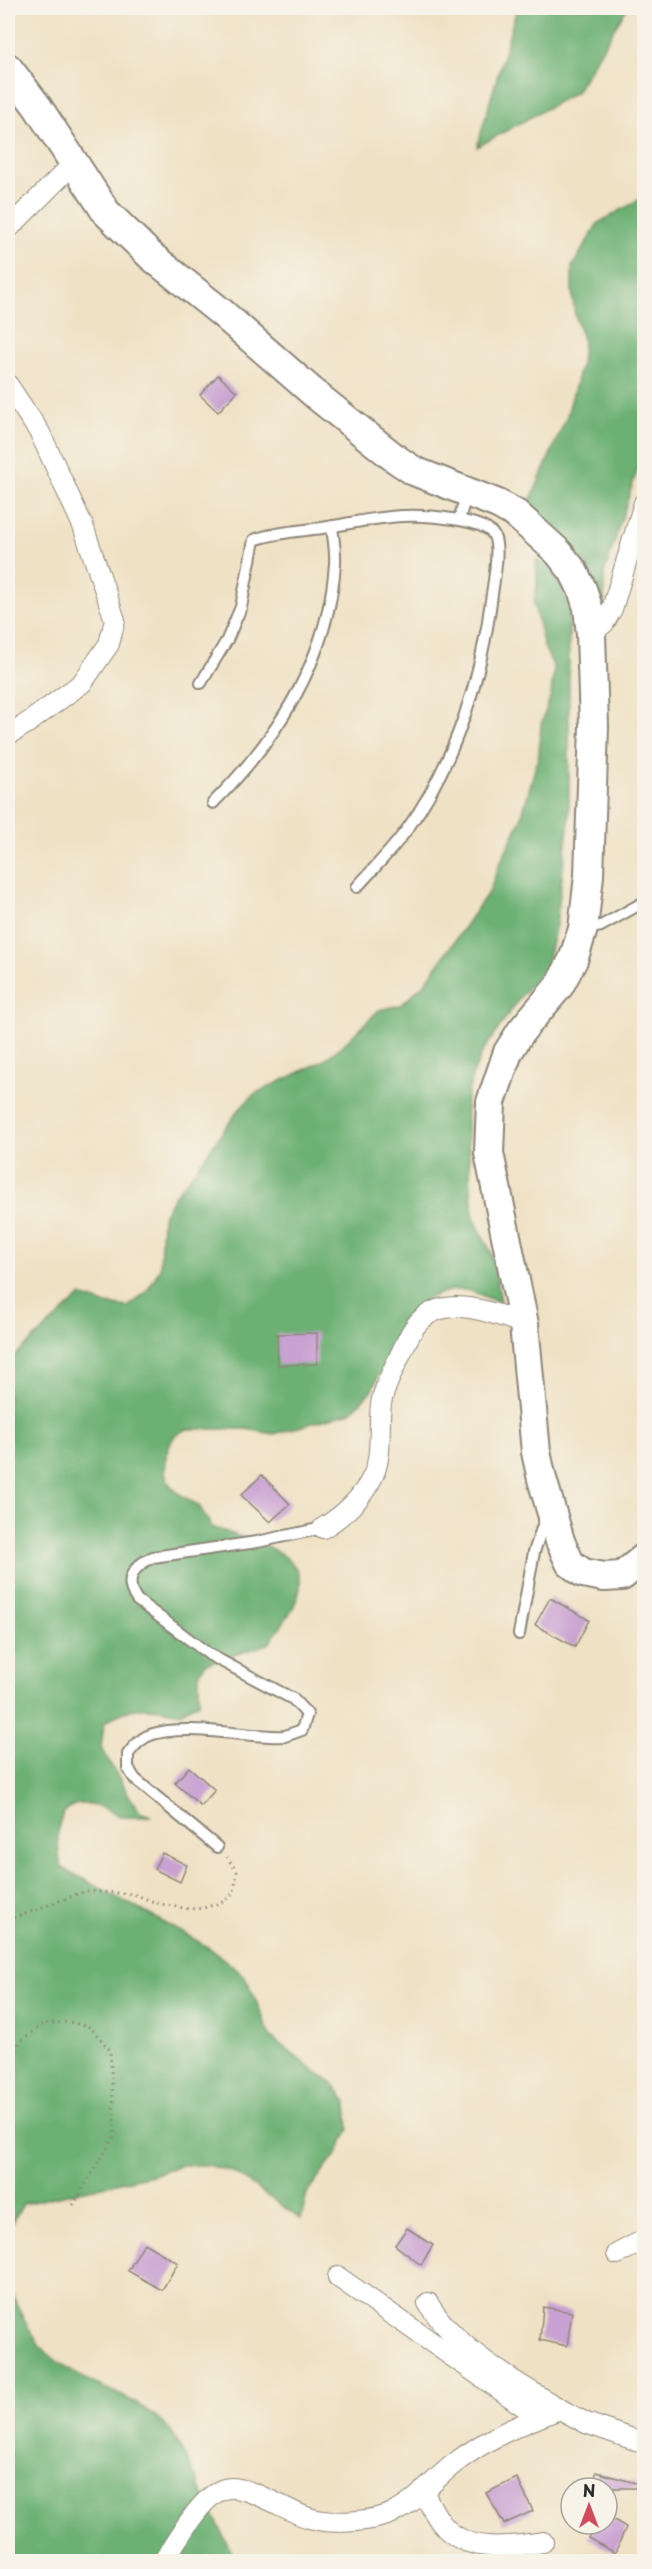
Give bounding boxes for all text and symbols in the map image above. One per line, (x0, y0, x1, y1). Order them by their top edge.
north arrow (559, 2476, 619, 2536)
text: N (583, 2478, 595, 2502)

